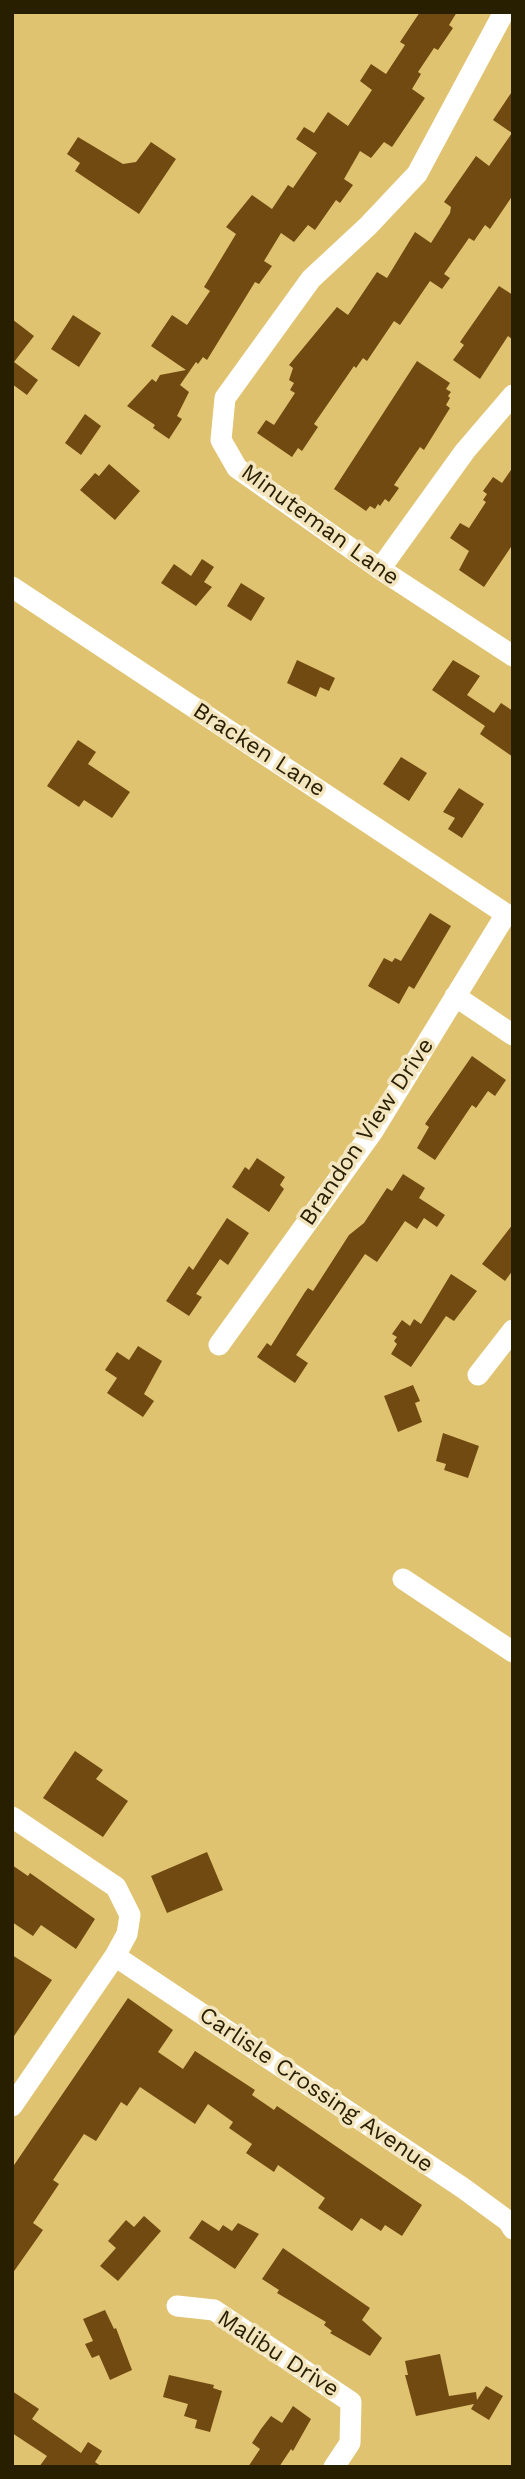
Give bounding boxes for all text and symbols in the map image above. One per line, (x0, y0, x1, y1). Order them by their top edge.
street label: Minuteman Lane (236, 458, 404, 592)
street label: Bracken Lane (188, 697, 330, 803)
street label: Brandon View Drive (294, 1033, 440, 1231)
street label: Carlisle Crossing Avenue (194, 2001, 438, 2179)
street label: Malibu Drive (212, 2304, 344, 2404)

